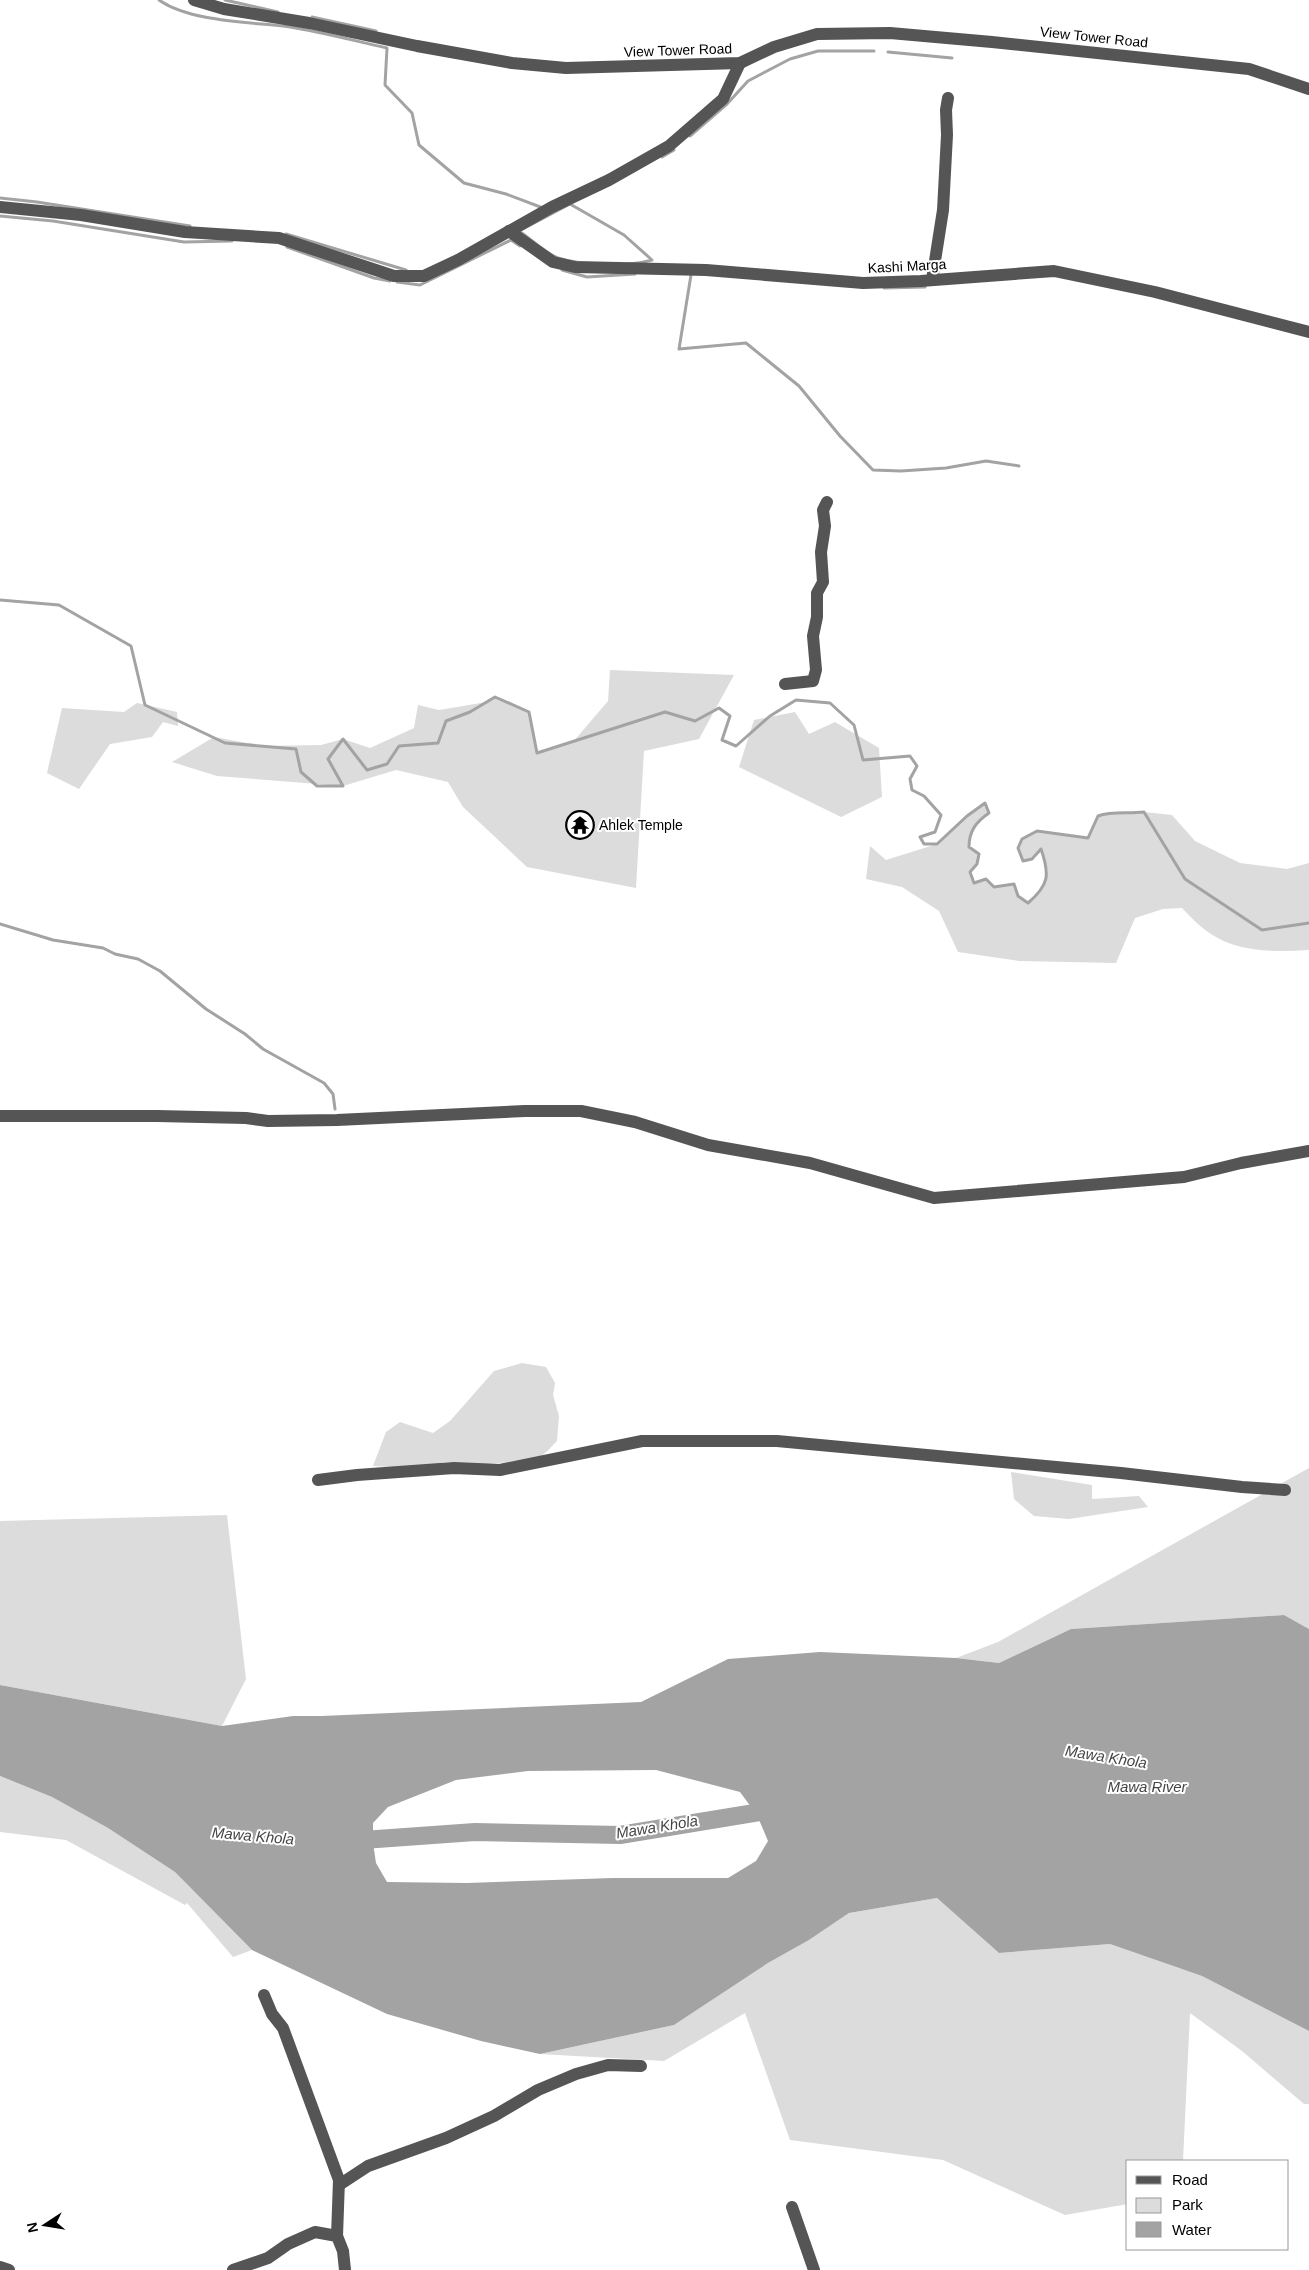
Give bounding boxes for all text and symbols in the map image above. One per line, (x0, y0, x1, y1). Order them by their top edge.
street label: View Tower Road (1039, 23, 1149, 51)
street label: View Tower Road (624, 40, 732, 60)
street label: Kashi Marga (867, 256, 947, 276)
temple icon: Ahlek Temple (565, 810, 595, 840)
place label: Ahlek Temple (599, 817, 683, 833)
water label: Mawa Khola (1064, 1742, 1148, 1771)
water label: Mawa River (1107, 1778, 1188, 1795)
water label: Mawa Khola (615, 1812, 699, 1841)
water label: Mawa Khola (211, 1823, 295, 1848)
legend (1126, 2160, 1289, 2250)
text: Road (1172, 2171, 1208, 2188)
text: Park (1172, 2196, 1203, 2213)
north arrow (20, 2200, 70, 2250)
text: N (23, 2221, 41, 2234)
text: Water (1172, 2221, 1211, 2238)

